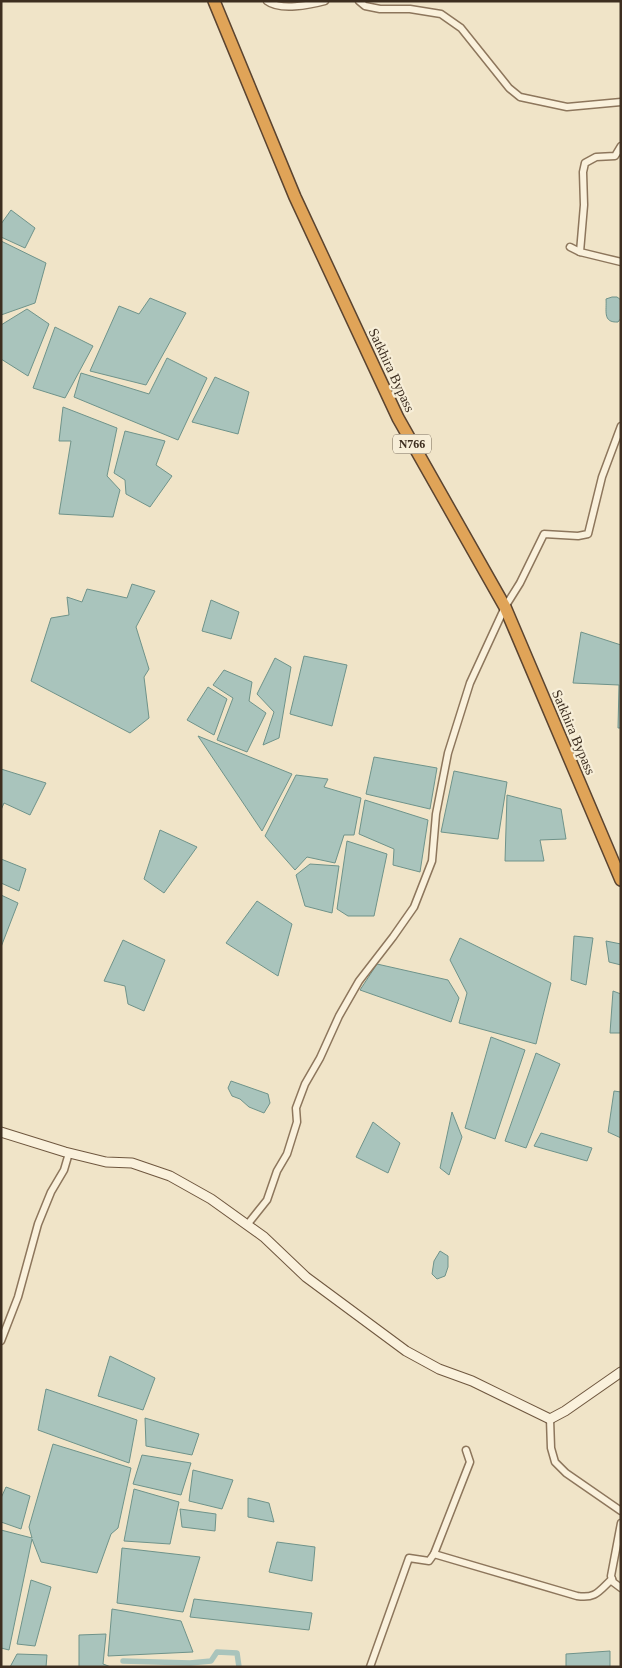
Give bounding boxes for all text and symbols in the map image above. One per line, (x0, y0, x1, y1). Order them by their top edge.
street label: Satkhira Bypass (366, 326, 417, 414)
road number: N766 (393, 434, 431, 454)
street label: Satkhira Bypass (549, 688, 598, 777)

